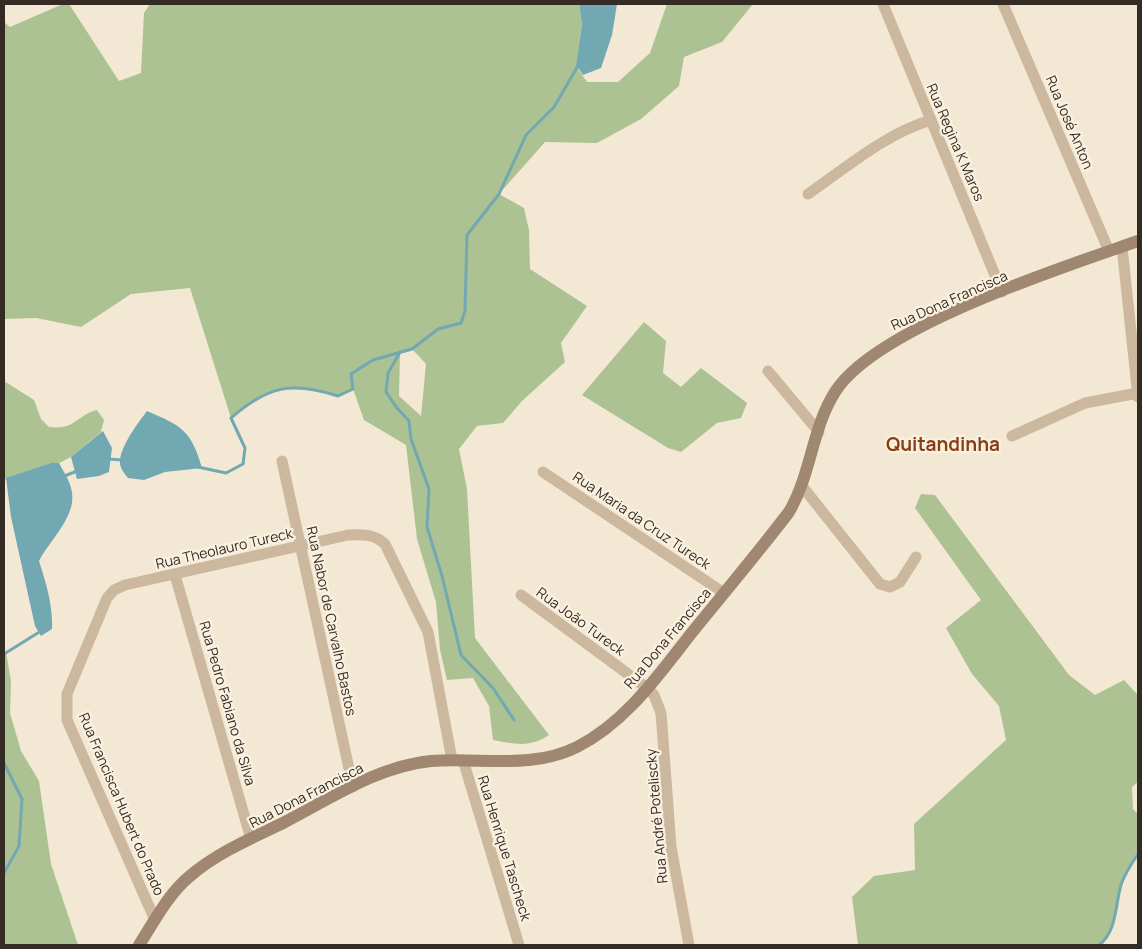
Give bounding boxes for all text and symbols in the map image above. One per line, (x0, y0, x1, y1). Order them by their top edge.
street label: Rua José Anton (1042, 72, 1098, 172)
street label: Rua Regina K Maros (923, 80, 989, 204)
street label: Rua Dona Francisca (888, 266, 1010, 334)
district label: Quitandinha (886, 431, 1000, 457)
street label: Rua Maria da Cruz Tureck (569, 467, 715, 574)
street label: Rua Theolauro Tureck (154, 523, 295, 573)
street label: Rua Nabor de Carvalho Bastos (303, 524, 361, 718)
street label: Rua João Tureck (533, 582, 630, 660)
street label: Rua Dona Francisca (619, 584, 715, 692)
street label: Rua Pedro Fabiano da Silva (195, 619, 261, 787)
street label: Rua Francisca Hubert do Prado (75, 710, 169, 898)
street label: Rua André Poteliscky (641, 747, 671, 884)
street label: Rua Dona Francisca (246, 758, 366, 832)
street label: Rua Henrique Tascheck (474, 773, 536, 924)

